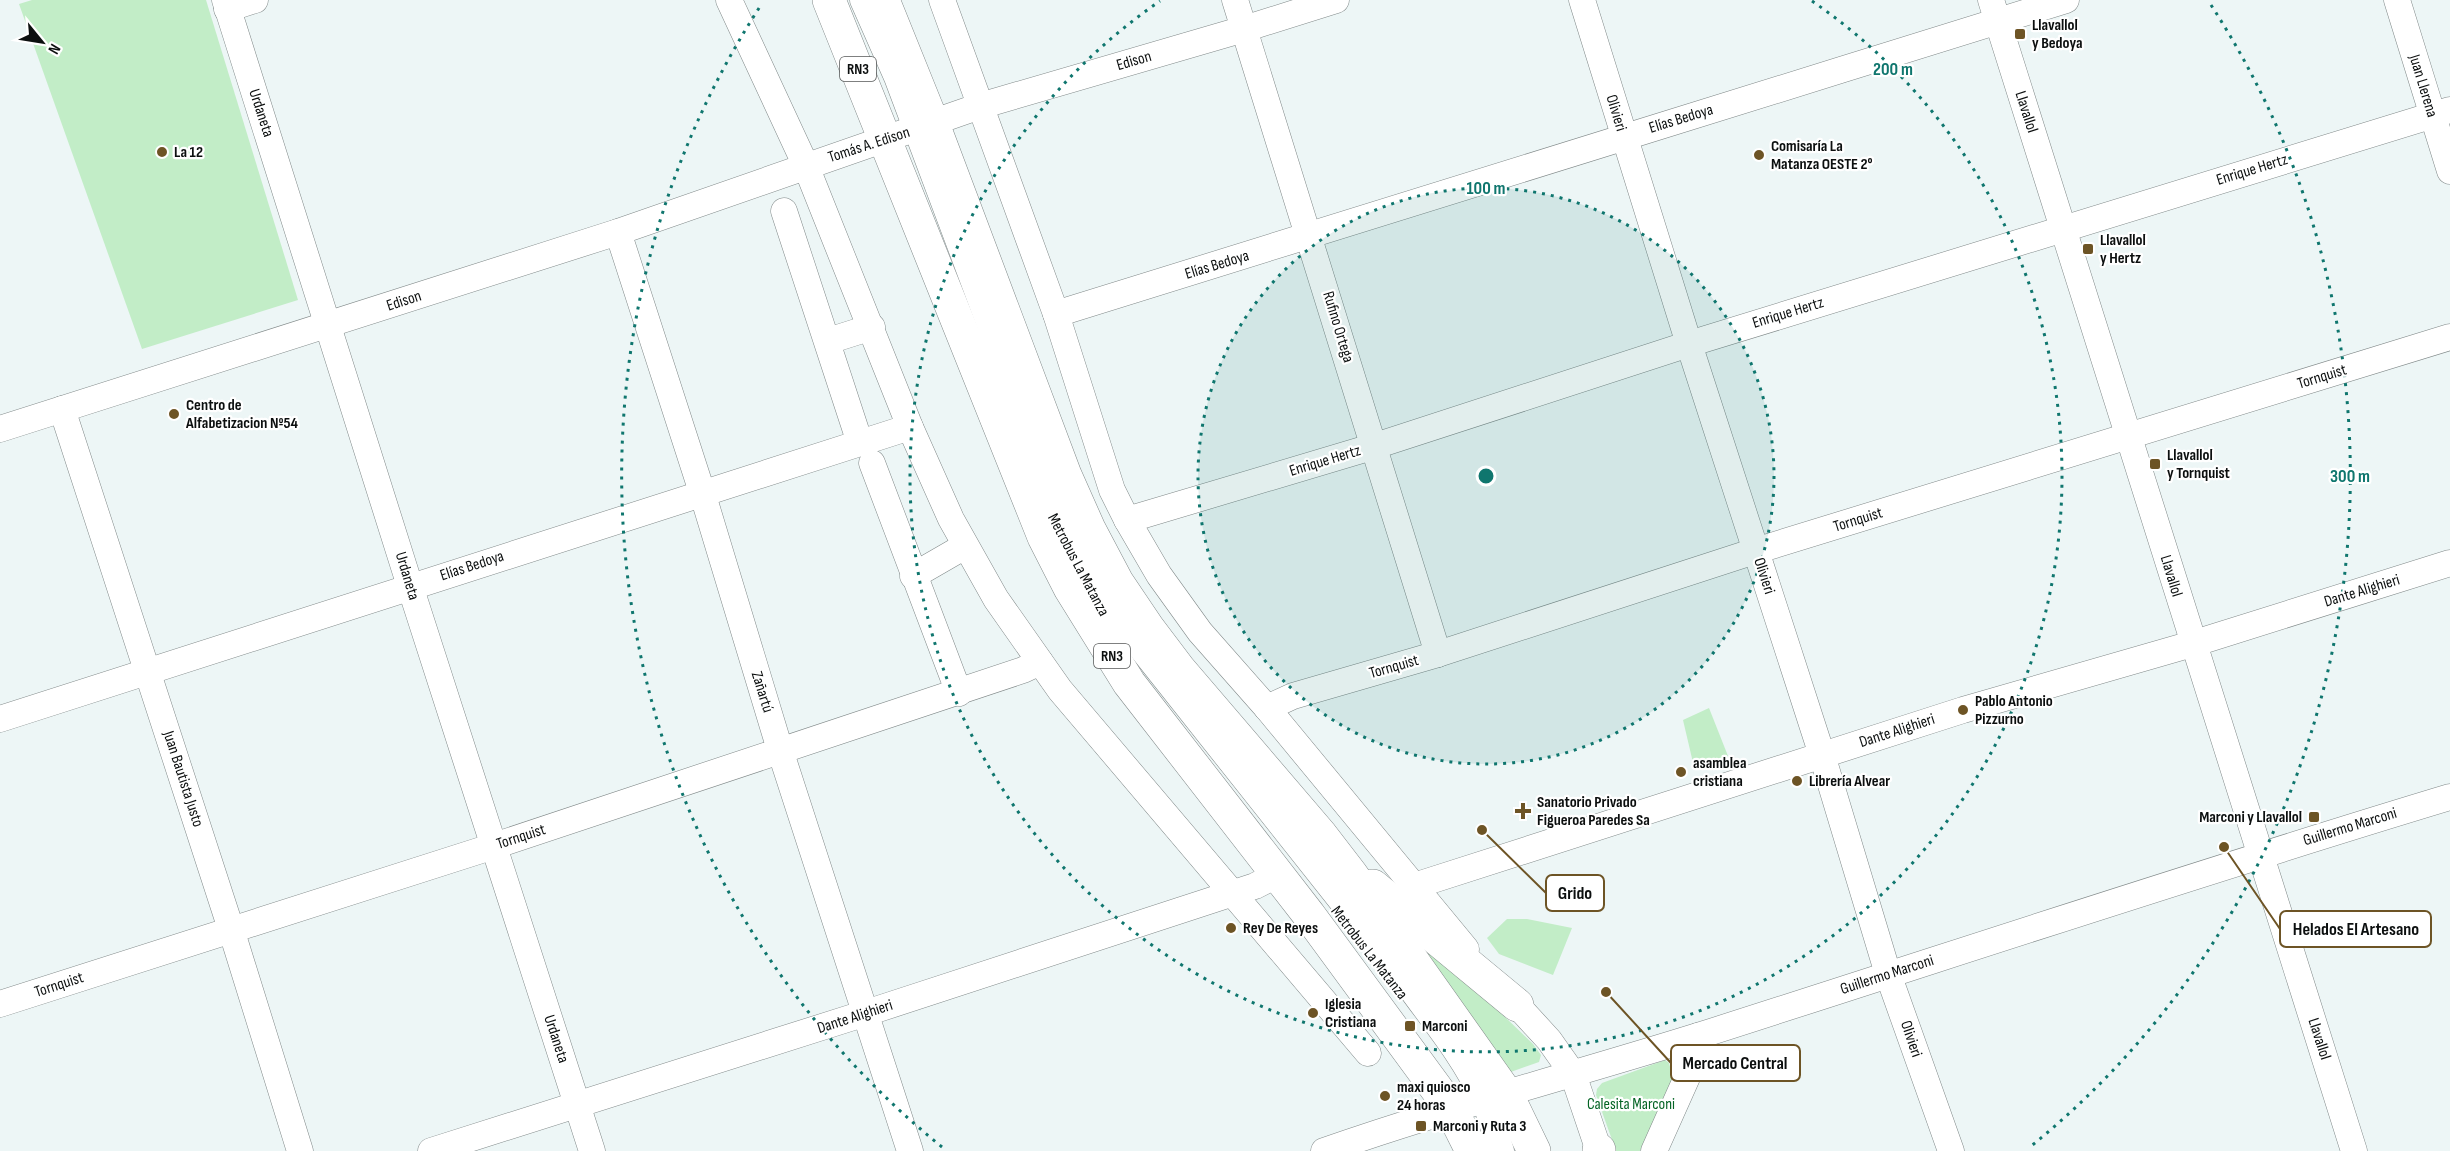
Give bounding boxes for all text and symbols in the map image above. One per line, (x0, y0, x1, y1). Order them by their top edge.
north arrow (12, 12, 72, 72)
place label: Llavallol y Bedoya (2032, 16, 2082, 53)
marker: Llavallol y Bedoya (2013, 27, 2027, 41)
text: N (43, 40, 64, 57)
street label: Edison (1114, 47, 1154, 75)
street label: Juan Llerena (2404, 51, 2442, 120)
road number: RN3 (840, 57, 876, 81)
text: 200 m (1873, 59, 1913, 80)
street label: Urdaneta (244, 87, 278, 139)
street label: Llavallol (2010, 89, 2042, 135)
street label: Olivieri (1601, 92, 1631, 134)
street label: Elías Bedoya (1647, 100, 1715, 138)
street label: Tomás A. Edison (826, 123, 912, 167)
place label: Comisaría La Matanza OESTE 2° (1771, 137, 1873, 174)
place label: La 12 (174, 143, 203, 162)
marker: La 12 (155, 145, 169, 159)
marker: Comisaría La Matanza OESTE 2° (1752, 148, 1766, 162)
street label: Enrique Hertz (2214, 150, 2290, 190)
text: 100 m (1467, 178, 1506, 199)
place label: Llavallol y Hertz (2100, 231, 2146, 268)
marker: Llavallol y Hertz (2081, 242, 2095, 256)
street label: Elías Bedoya (1183, 246, 1251, 284)
street label: Edison (384, 286, 424, 316)
street label: Rufino Ortega (1318, 289, 1358, 365)
street label: Enrique Hertz (1750, 293, 1826, 333)
street label: Tornquist (2295, 361, 2349, 393)
place label: Centro de Alfabetizacion Nº54 (185, 396, 299, 433)
marker: Centro de Alfabetizacion Nº54 (167, 407, 181, 421)
street label: Enrique Hertz (1287, 441, 1363, 481)
place label: Llavallol y Tornquist (2167, 446, 2230, 483)
marker: Llavallol y Tornquist (2148, 457, 2162, 471)
centre of rings (1476, 466, 1496, 486)
text: 300 m (2330, 466, 2370, 487)
street label: Tornquist (1831, 504, 1885, 536)
street label: Metrobus La Matanza (1043, 510, 1113, 620)
street label: Elías Bedoya (438, 547, 506, 585)
street label: Urdaneta (391, 550, 423, 602)
street label: Llavallol (2156, 553, 2186, 599)
street label: Olivieri (1749, 555, 1779, 597)
street label: Dante Alighieri (2322, 570, 2402, 612)
road number: RN3 (1094, 644, 1130, 668)
street label: Tornquist (1367, 651, 1421, 683)
street label: Zañartú (747, 669, 777, 715)
place label: Pablo Antonio Pizzurno (1975, 692, 2053, 729)
marker: Pablo Antonio Pizzurno (1956, 703, 1970, 717)
street label: Dante Alighieri (1857, 710, 1937, 752)
street label: Juan Bautista Justo (158, 728, 207, 829)
place label: asamblea cristiana (1693, 754, 1746, 791)
marker: asamblea cristiana (1674, 765, 1688, 779)
place label: Librería Alvear (1809, 772, 1890, 791)
marker: Librería Alvear (1790, 774, 1804, 788)
place label: Sanatorio Privado Figueroa Paredes Sa (1537, 793, 1650, 830)
marker: Sanatorio Privado Figueroa Paredes Sa (1514, 802, 1532, 820)
street label: Guillermo Marconi (2301, 804, 2399, 850)
place label: Marconi y Llavallol (2199, 808, 2302, 827)
marker: Marconi y Llavallol (2307, 810, 2321, 824)
street label: Tornquist (494, 820, 548, 854)
callout: Grido (1546, 875, 1604, 911)
text: Grido (1558, 883, 1592, 904)
street label: Metrobus La Matanza (1327, 902, 1411, 1004)
callout: Helados El Artesano (2280, 911, 2431, 947)
place label: Rey De Reyes (1243, 919, 1318, 938)
text: Helados El Artesano (2293, 919, 2419, 940)
marker: Rey De Reyes (1224, 921, 1238, 935)
street label: Guillermo Marconi (1838, 951, 1936, 999)
street label: Tornquist (32, 968, 86, 1002)
place label: Iglesia Cristiana (1325, 995, 1376, 1032)
street label: Dante Alighieri (815, 996, 895, 1038)
marker: Iglesia Cristiana (1306, 1006, 1320, 1020)
street label: Urdaneta (539, 1013, 573, 1065)
street label: Llavallol (2303, 1016, 2335, 1062)
place label: Marconi (1422, 1017, 1467, 1036)
street label: Olivieri (1896, 1018, 1926, 1060)
marker: Marconi (1403, 1019, 1417, 1033)
callout: Mercado Central (1671, 1045, 1800, 1081)
text: Mercado Central (1683, 1053, 1787, 1074)
place label: maxi quiosco 24 horas (1397, 1078, 1471, 1115)
marker: maxi quiosco 24 horas (1378, 1089, 1392, 1103)
park label: Calesita Marconi (1587, 1095, 1675, 1114)
place label: Marconi y Ruta 3 (1433, 1117, 1526, 1136)
marker: Marconi y Ruta 3 (1414, 1119, 1428, 1133)

